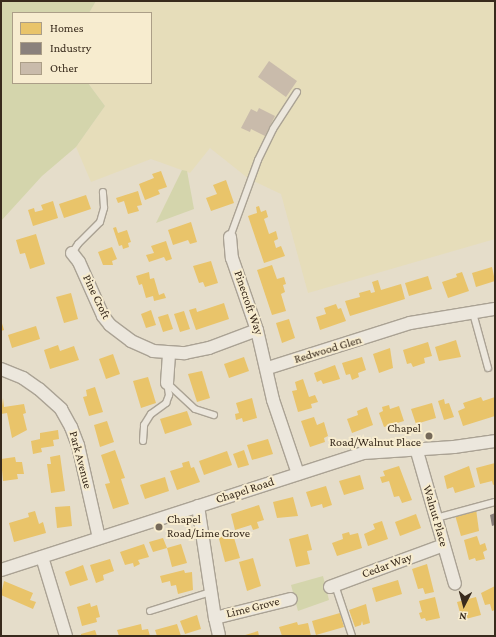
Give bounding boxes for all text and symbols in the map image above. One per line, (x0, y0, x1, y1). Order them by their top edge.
legend (12, 12, 152, 84)
text: Homes (50, 21, 83, 35)
text: Industry (50, 41, 91, 55)
text: Other (50, 61, 78, 75)
street label: Pinecroft Way (230, 269, 266, 337)
street label: Pine Croft (79, 272, 113, 322)
street label: Redwood Glen (293, 333, 363, 367)
place label: Chapel Road/Walnut Place (329, 422, 421, 450)
street label: Park Avenue (65, 430, 95, 490)
marker: Chapel Road/Walnut Place (424, 431, 434, 441)
street label: Chapel Road (214, 475, 276, 507)
street label: Walnut Place (419, 484, 451, 548)
place label: Chapel Road/Lime Grove (167, 513, 250, 541)
marker: Chapel Road/Lime Grove (154, 522, 164, 532)
street label: Cedar Way (360, 550, 414, 582)
north arrow (444, 585, 484, 625)
street label: Lime Grove (225, 594, 281, 622)
text: N (458, 611, 467, 623)

